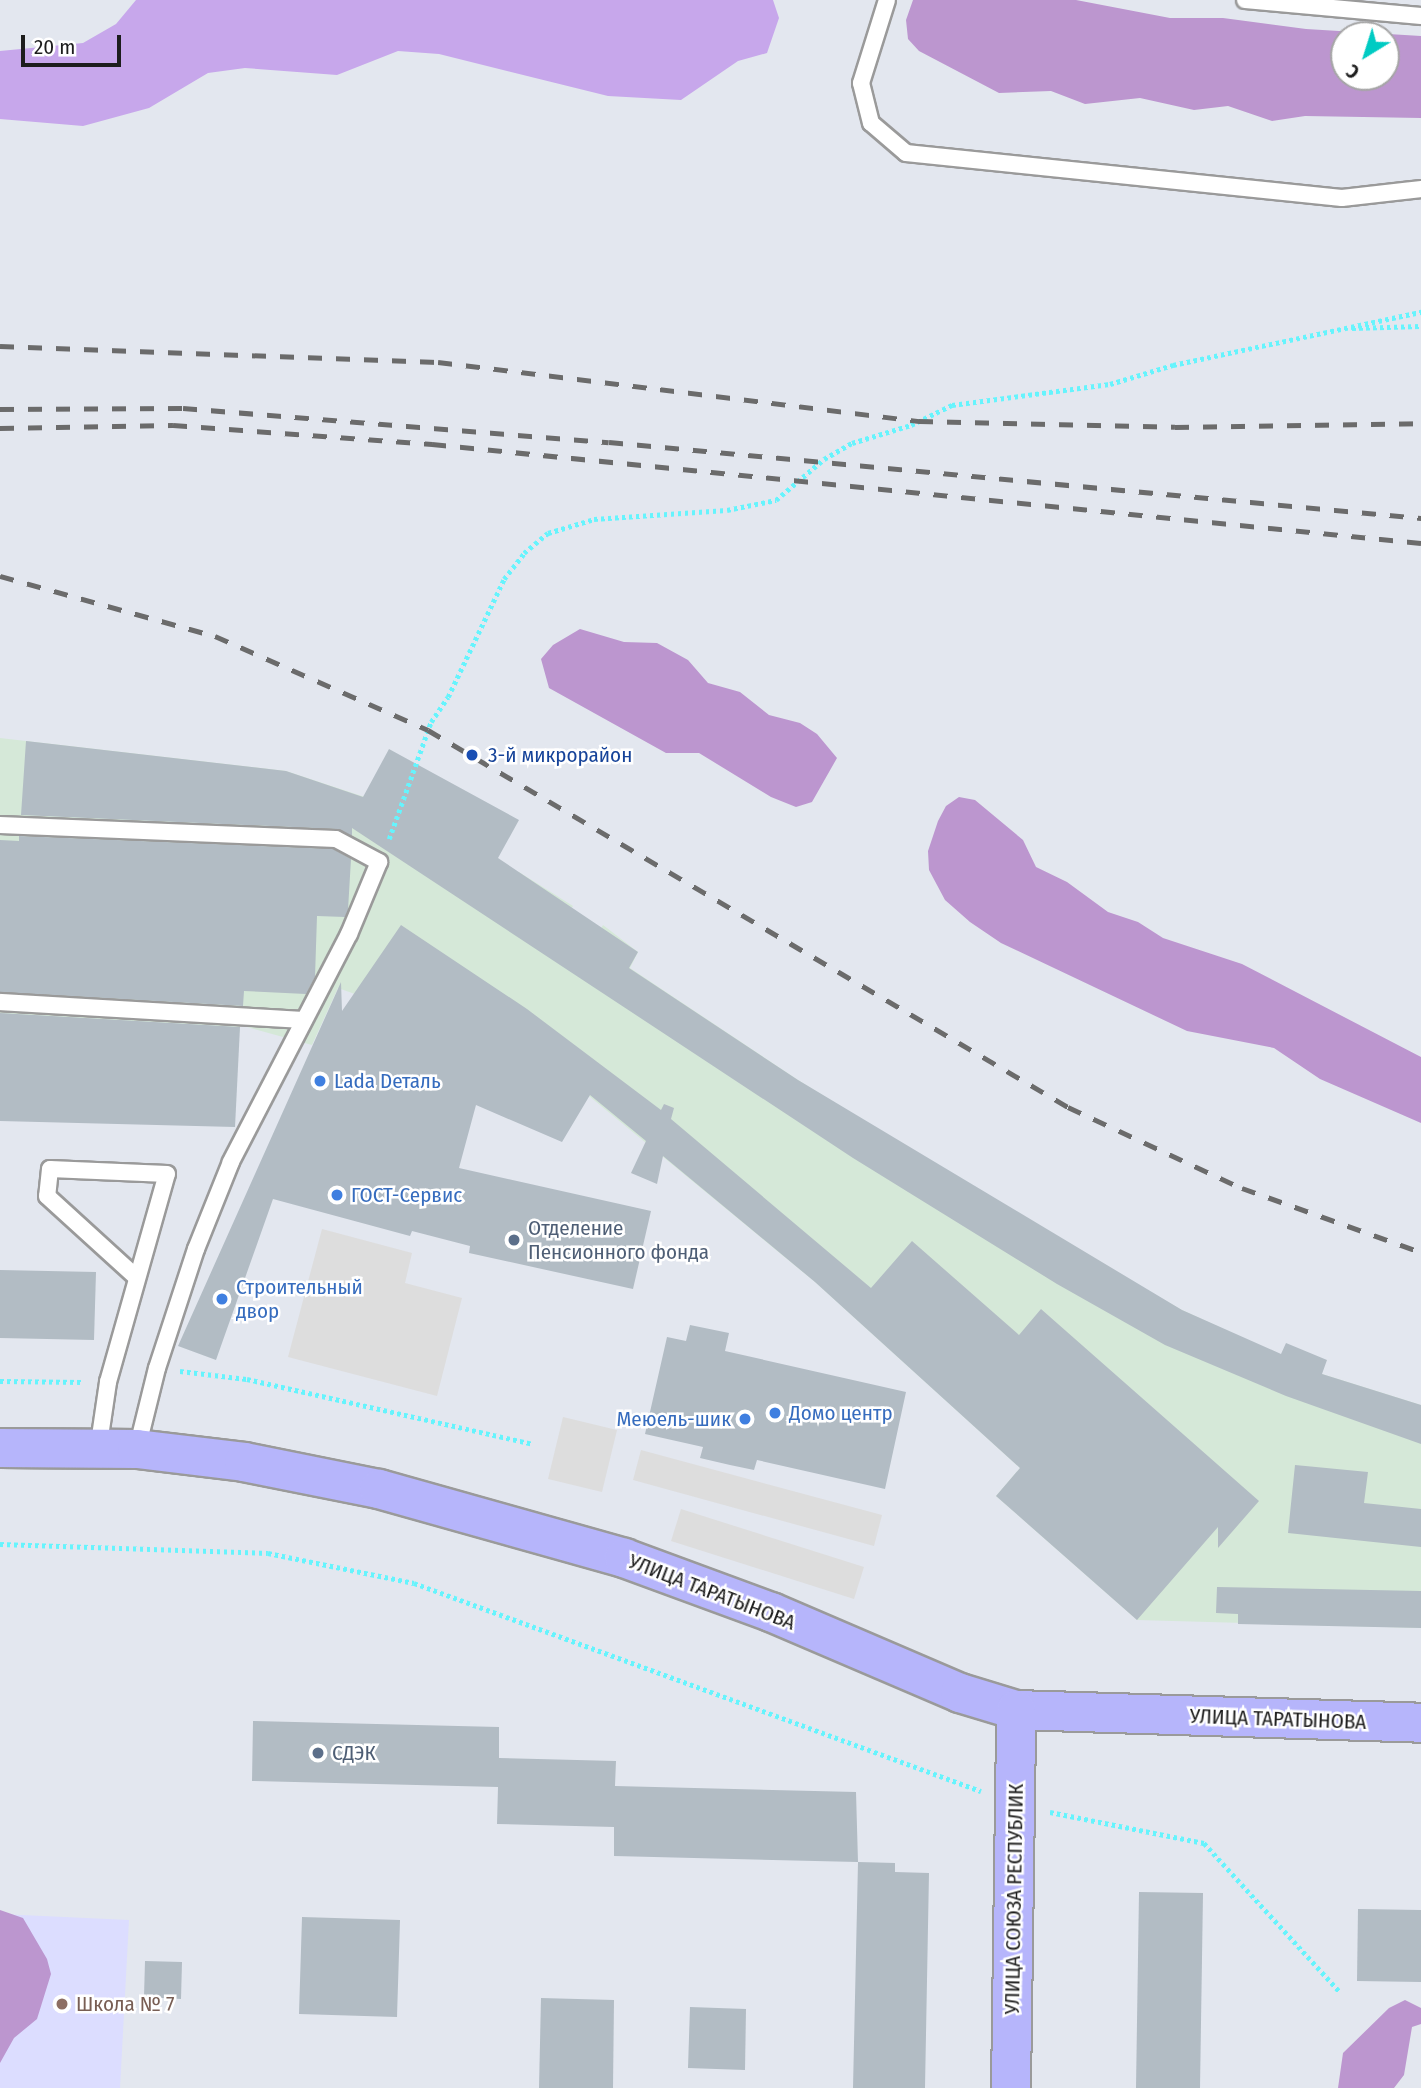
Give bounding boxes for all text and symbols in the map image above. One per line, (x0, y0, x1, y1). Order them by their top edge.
scale bar (24, 21, 124, 65)
north arrow (1330, 21, 1400, 91)
text: 20 m (34, 34, 75, 60)
text: С (1342, 59, 1364, 83)
place label: 3-й микрорайон (488, 742, 632, 768)
marker: 3-й микрорайон (462, 745, 482, 765)
place label: Lada Dеталь (334, 1068, 441, 1094)
marker: Lada Dеталь (312, 1073, 328, 1089)
place label: ГОСТ-Сервис (351, 1182, 462, 1208)
marker: ГОСТ-Сервис (329, 1187, 345, 1203)
place label: Отделение Пенсионного фонда (528, 1215, 709, 1265)
marker: Отделение Пенсионного фонда (506, 1232, 522, 1248)
place label: Строительный двор (236, 1274, 363, 1324)
marker: Строительный двор (214, 1291, 230, 1307)
place label: Домо центр (789, 1400, 893, 1426)
marker: Домо центр (767, 1405, 783, 1421)
place label: Меюель-шик (616, 1406, 731, 1432)
marker: Меюель-шик (737, 1411, 753, 1427)
street label: УЛИЦА ТАРАТЫНОВА (625, 1549, 799, 1635)
street label: УЛИЦА ТАРАТЫНОВА (1189, 1703, 1367, 1735)
place label: СДЭК (332, 1740, 376, 1766)
marker: СДЭК (310, 1745, 326, 1761)
street label: УЛИЦА СОЮЗА РЕСПУБЛИК (999, 1783, 1029, 2015)
place label: Школа № 7 (76, 1991, 174, 2017)
marker: Школа № 7 (54, 1996, 70, 2012)

